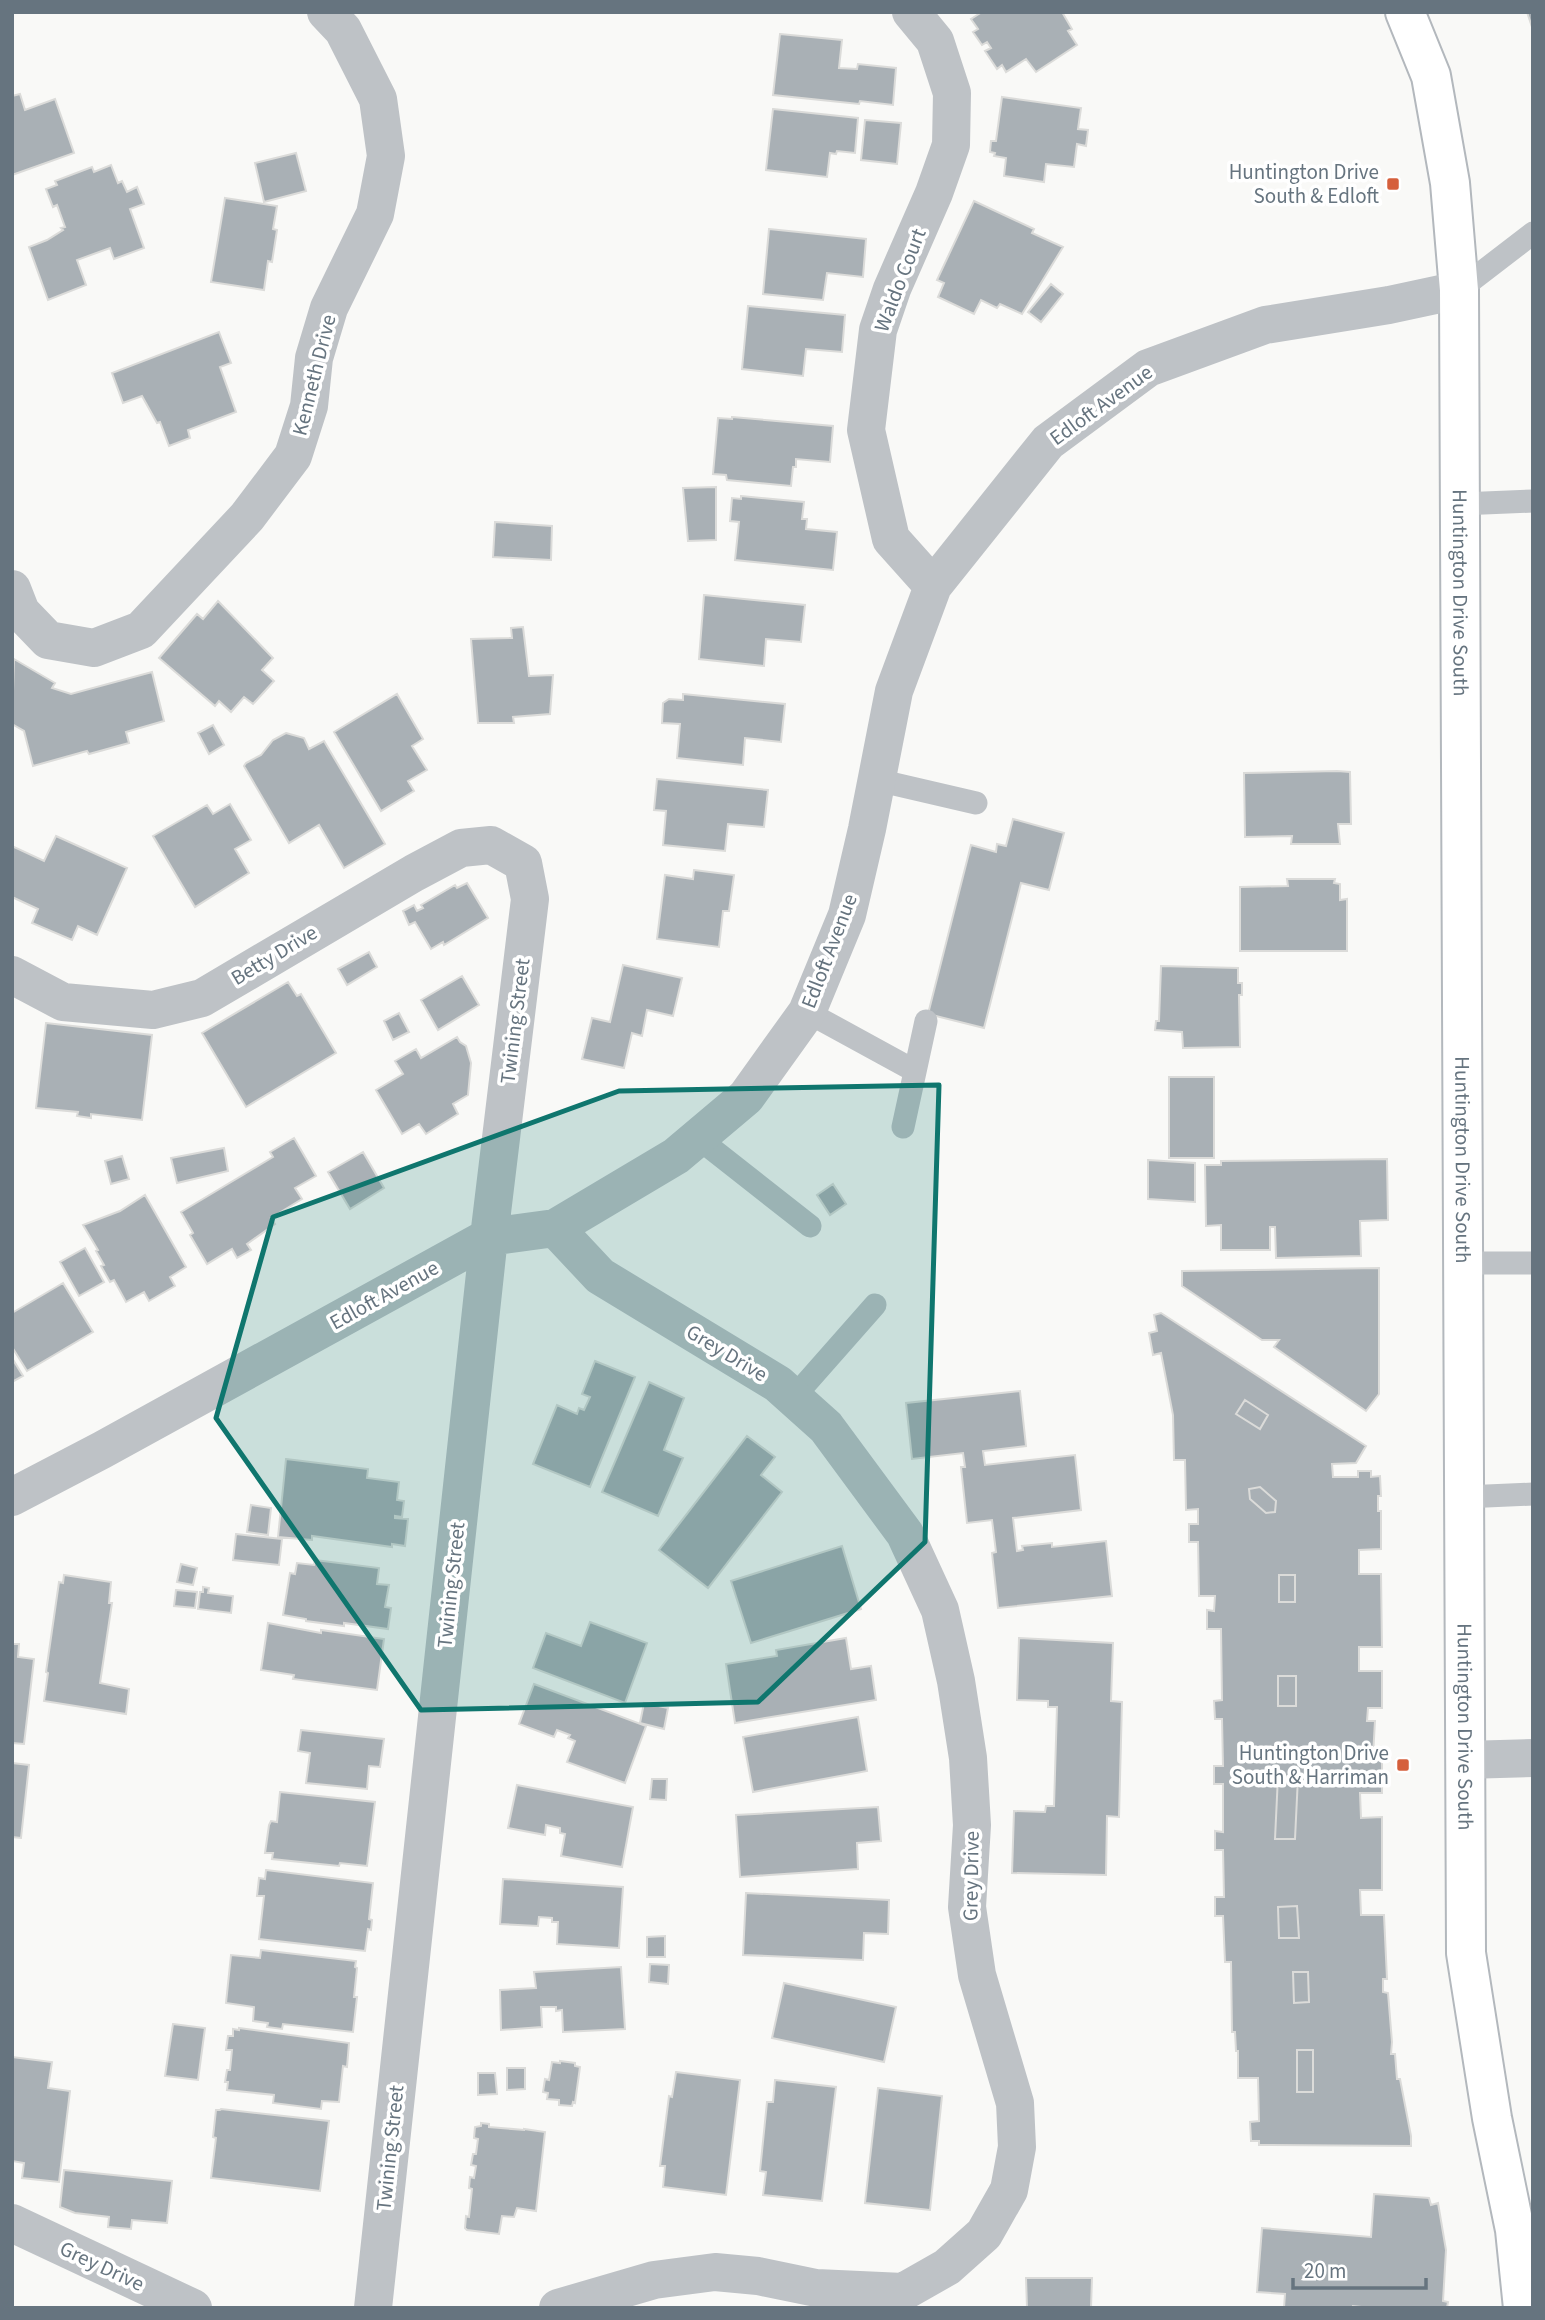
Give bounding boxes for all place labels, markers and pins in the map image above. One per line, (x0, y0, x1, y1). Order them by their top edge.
place label: Huntington Drive South & Edloft (1229, 157, 1380, 211)
marker: Huntington Drive South & Edloft (1385, 176, 1401, 192)
place label: Huntington Drive South & Harriman (1232, 1738, 1389, 1792)
marker: Huntington Drive South & Harriman (1395, 1757, 1411, 1773)

